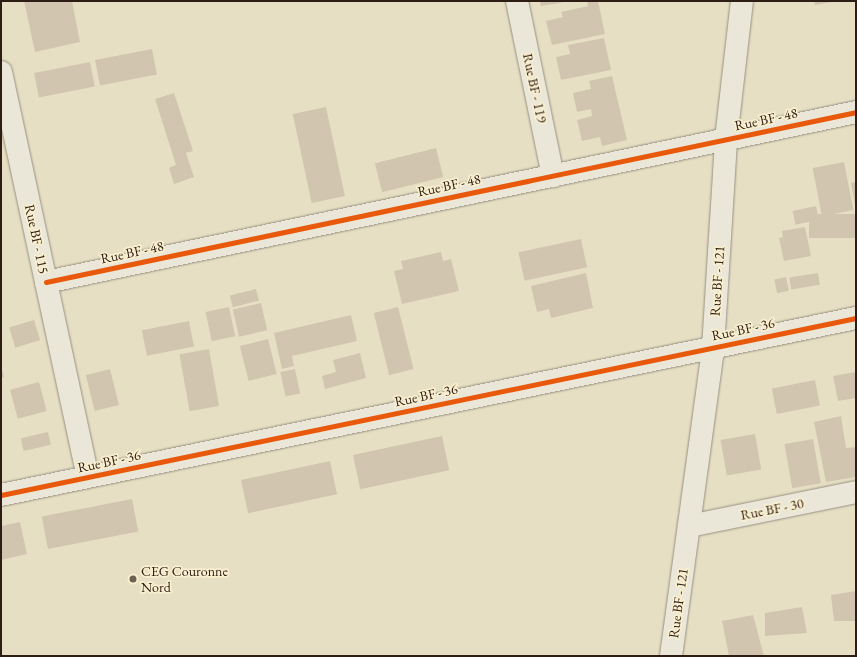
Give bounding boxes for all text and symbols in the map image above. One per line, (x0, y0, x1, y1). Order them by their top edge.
street label: Rue BF - 119 (519, 52, 551, 124)
street label: Rue BF - 48 (733, 104, 799, 134)
street label: Rue BF - 48 (416, 170, 482, 200)
street label: Rue BF - 115 (21, 203, 53, 275)
street label: Rue BF - 48 (99, 237, 165, 267)
street label: Rue BF - 121 (706, 245, 728, 317)
street label: Rue BF - 36 (710, 314, 776, 344)
street label: Rue BF - 36 (393, 380, 459, 410)
street label: Rue BF - 36 (76, 446, 142, 476)
street label: Rue BF - 30 (739, 495, 805, 523)
place label: CEG Couronne Nord (141, 563, 228, 596)
street label: Rue BF - 121 (665, 567, 691, 639)
marker: CEG Couronne Nord (128, 574, 138, 584)

